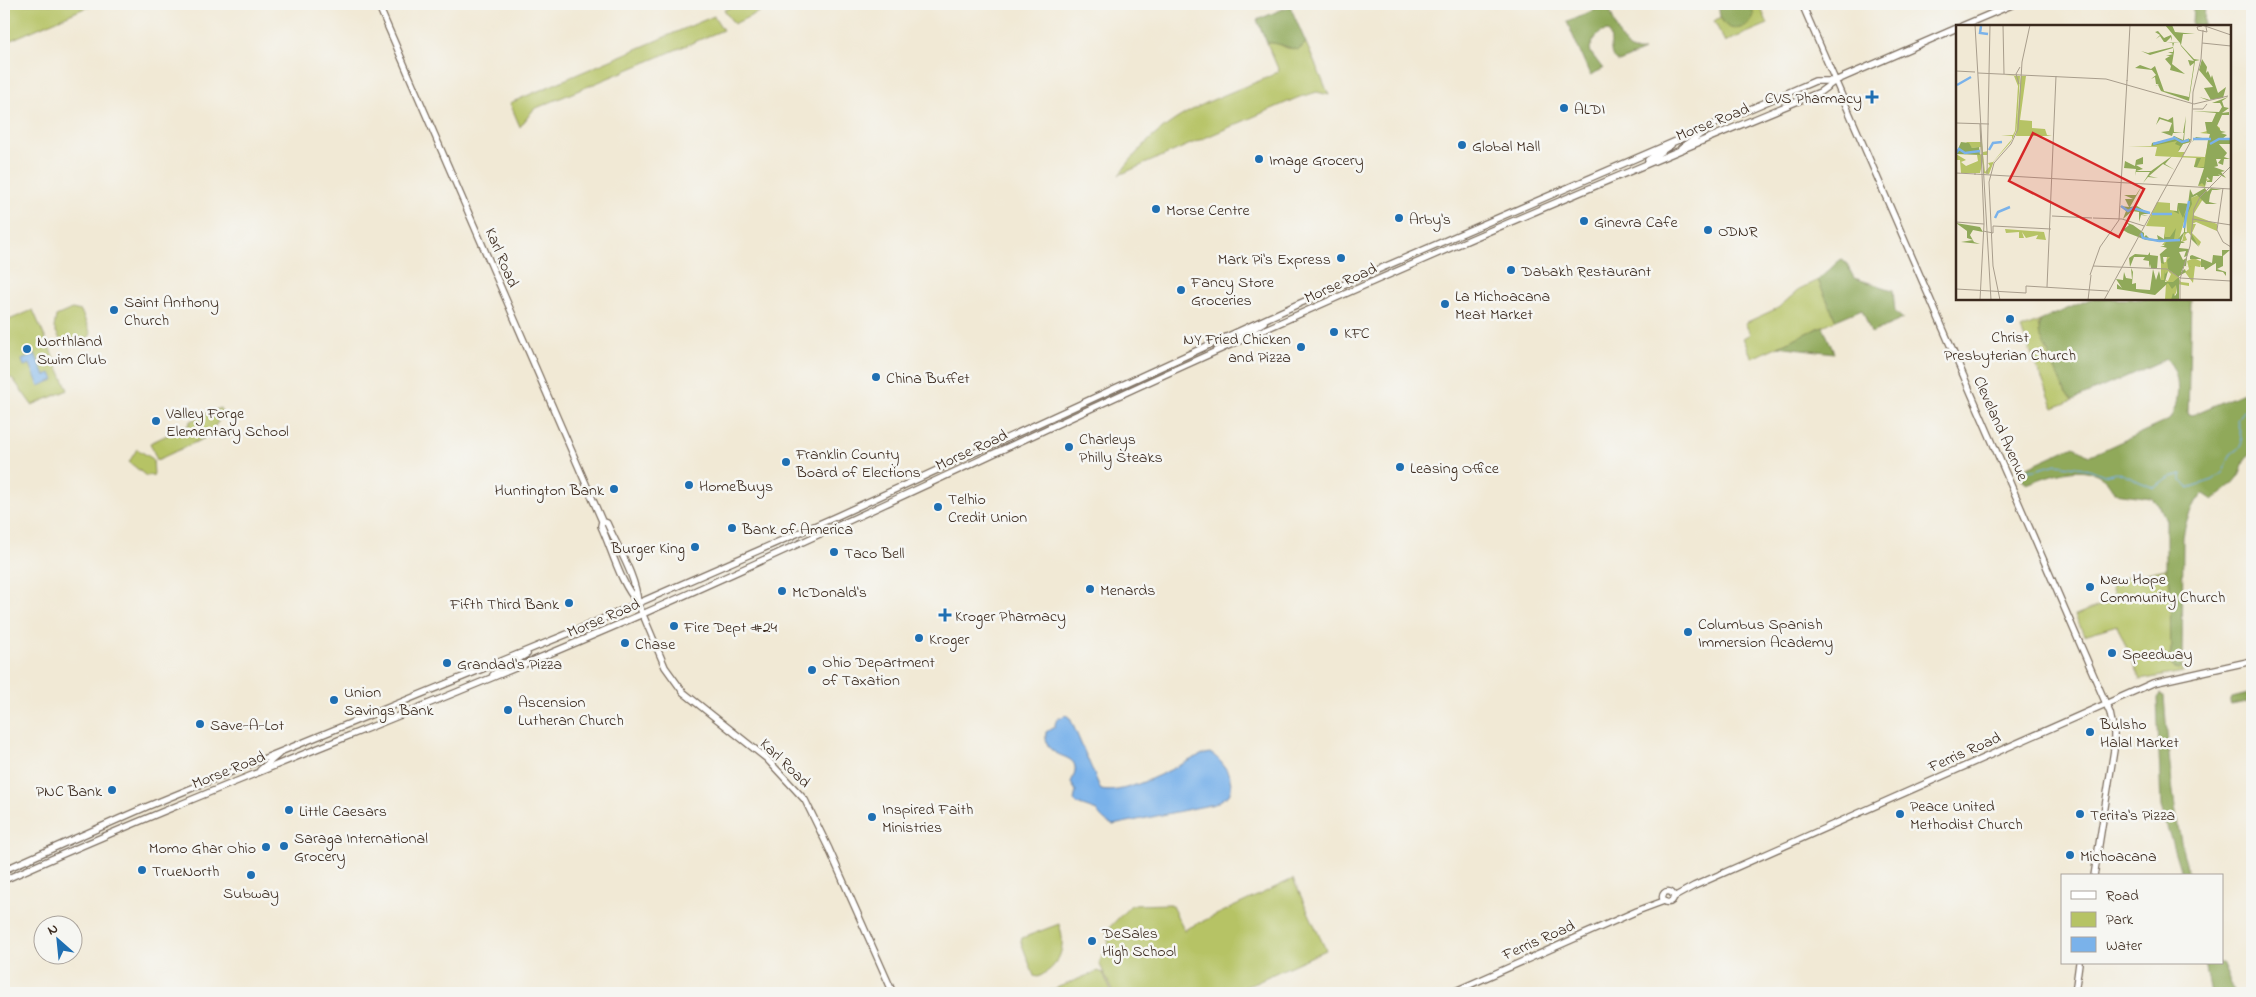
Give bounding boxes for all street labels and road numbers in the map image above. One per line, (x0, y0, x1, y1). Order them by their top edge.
street label: Morse Road (1673, 97, 1753, 148)
street label: Karl Road (478, 224, 524, 291)
street label: Morse Road (1301, 257, 1381, 310)
street label: Cleveland Avenue (1966, 373, 2034, 486)
street label: Morse Road (932, 424, 1012, 478)
street label: Morse Road (564, 593, 644, 645)
street label: Ferris Road (1924, 726, 2005, 780)
street label: Karl Road (754, 733, 816, 794)
street label: Morse Road (189, 745, 269, 796)
street label: Ferris Road (1498, 914, 1579, 968)

